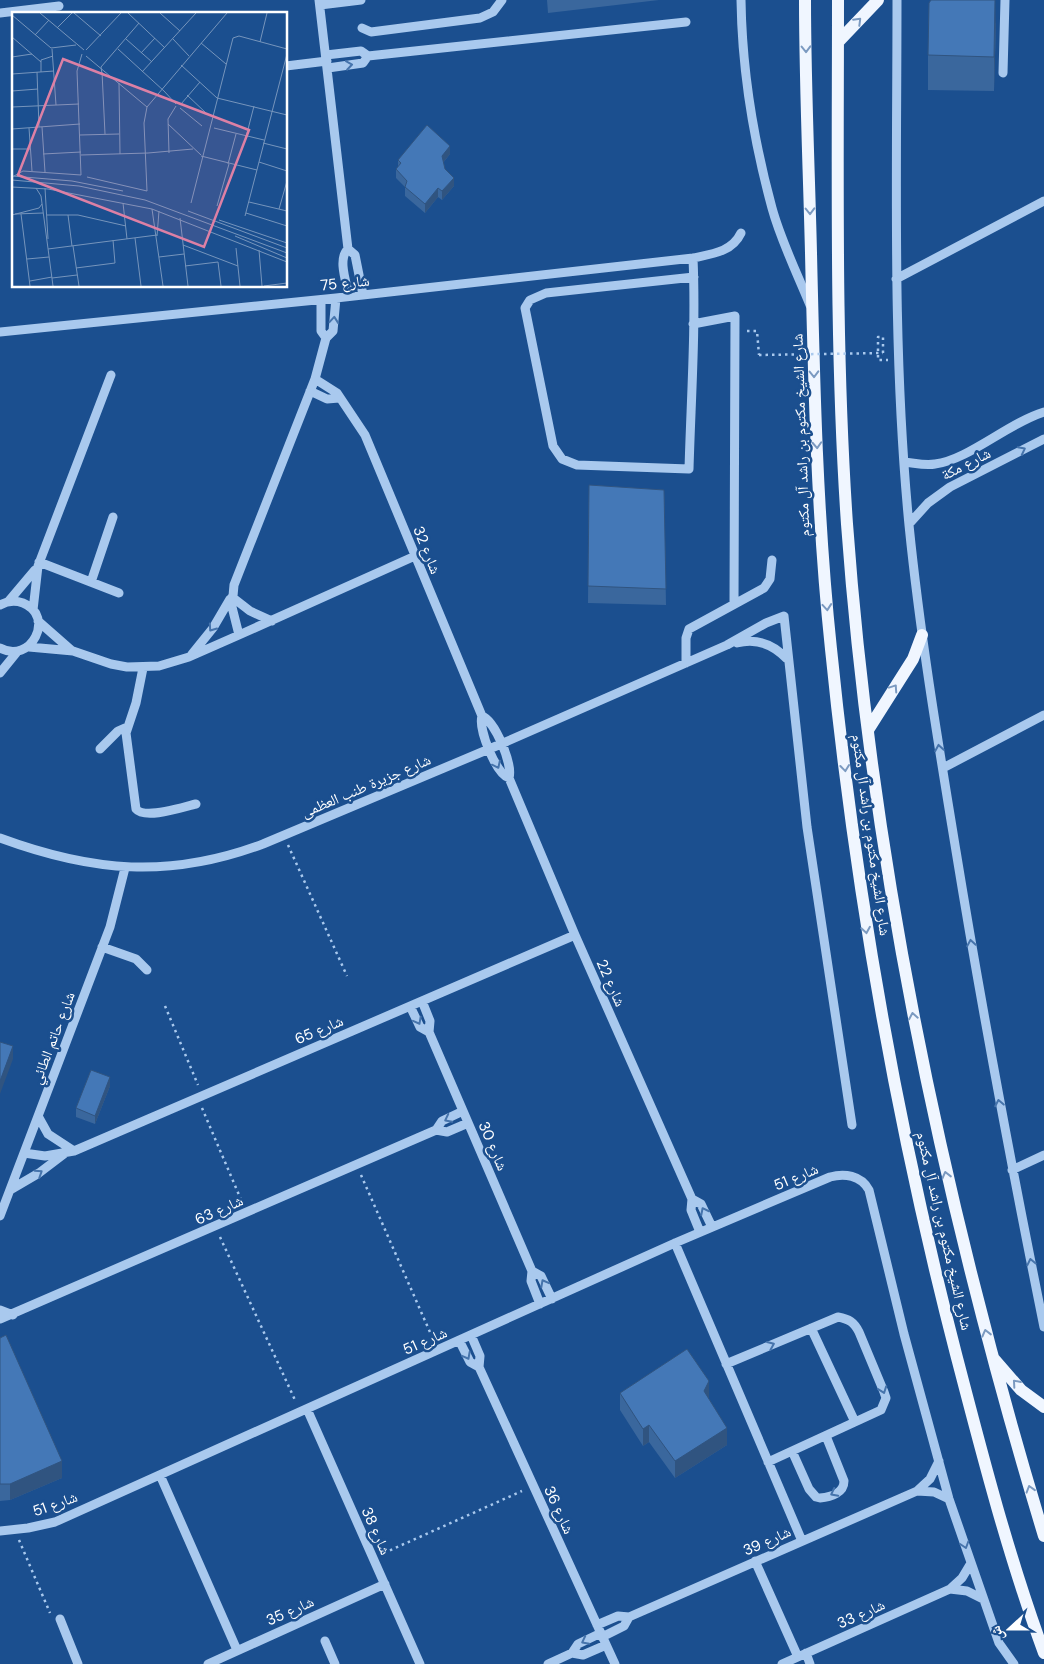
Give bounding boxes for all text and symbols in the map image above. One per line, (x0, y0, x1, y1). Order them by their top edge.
inset map (12, 12, 288, 288)
one-way arrow (853, 18, 862, 27)
one-way arrow (801, 45, 811, 53)
one-way arrow (346, 60, 354, 71)
one-way arrow (805, 208, 815, 215)
street label: شارع 75 (319, 270, 371, 296)
one-way arrow (329, 315, 340, 323)
street label: شارع الشيخ مكتوم بن راشد آل مكتوم (787, 333, 815, 537)
one-way arrow (808, 370, 819, 378)
one-way arrow (811, 441, 822, 449)
street label: شارع مكة (938, 443, 994, 485)
one-way arrow (1017, 446, 1026, 457)
street label: شارع 32 (408, 523, 446, 577)
one-way arrow (821, 603, 832, 611)
one-way arrow (209, 622, 218, 632)
one-way arrow (887, 685, 897, 694)
street label: شارع الشيخ مكتوم بن راشد آل مكتوم (847, 733, 895, 937)
one-way arrow (935, 744, 945, 752)
street label: شارع جزيرة طنب العظمى (298, 750, 434, 822)
one-way arrow (491, 760, 501, 769)
one-way arrow (839, 765, 850, 773)
one-way arrow (861, 925, 871, 934)
one-way arrow (967, 939, 977, 947)
street label: شارع 22 (592, 956, 630, 1010)
street label: شارع حاتم الطائي (26, 989, 82, 1088)
street label: شارع 65 (292, 1011, 346, 1049)
one-way arrow (908, 1011, 918, 1020)
one-way arrow (412, 1016, 422, 1025)
one-way arrow (995, 1099, 1005, 1107)
one-way arrow (444, 1113, 453, 1123)
street label: شارع 30 (474, 1118, 512, 1174)
street label: شارع الشيخ مكتوم بن راشد آل مكتوم (911, 1130, 977, 1332)
street label: شارع 51 (771, 1159, 821, 1195)
one-way arrow (33, 1170, 43, 1179)
one-way arrow (941, 1170, 952, 1179)
street label: شارع 63 (192, 1190, 246, 1229)
one-way arrow (700, 1207, 710, 1216)
one-way arrow (1026, 1258, 1036, 1267)
one-way arrow (540, 1279, 550, 1288)
street label: شارع 51 (400, 1322, 450, 1360)
one-way arrow (981, 1329, 991, 1337)
one-way arrow (766, 1341, 775, 1352)
one-way arrow (461, 1350, 471, 1359)
one-way arrow (1013, 1380, 1022, 1389)
one-way arrow (877, 1385, 887, 1394)
street label: شارع 36 (539, 1483, 579, 1537)
one-way arrow (1025, 1485, 1035, 1493)
street label: شارع 51 (30, 1487, 80, 1521)
one-way arrow (830, 1487, 839, 1497)
street label: شارع 38 (357, 1504, 395, 1558)
street label: شارع 39 (740, 1522, 794, 1560)
one-way arrow (959, 1540, 969, 1549)
street label: شارع 35 (263, 1592, 317, 1630)
street label: شارع 33 (834, 1595, 888, 1633)
north arrow (984, 1604, 1034, 1654)
text: ش (986, 1623, 1008, 1644)
one-way arrow (581, 1635, 590, 1645)

